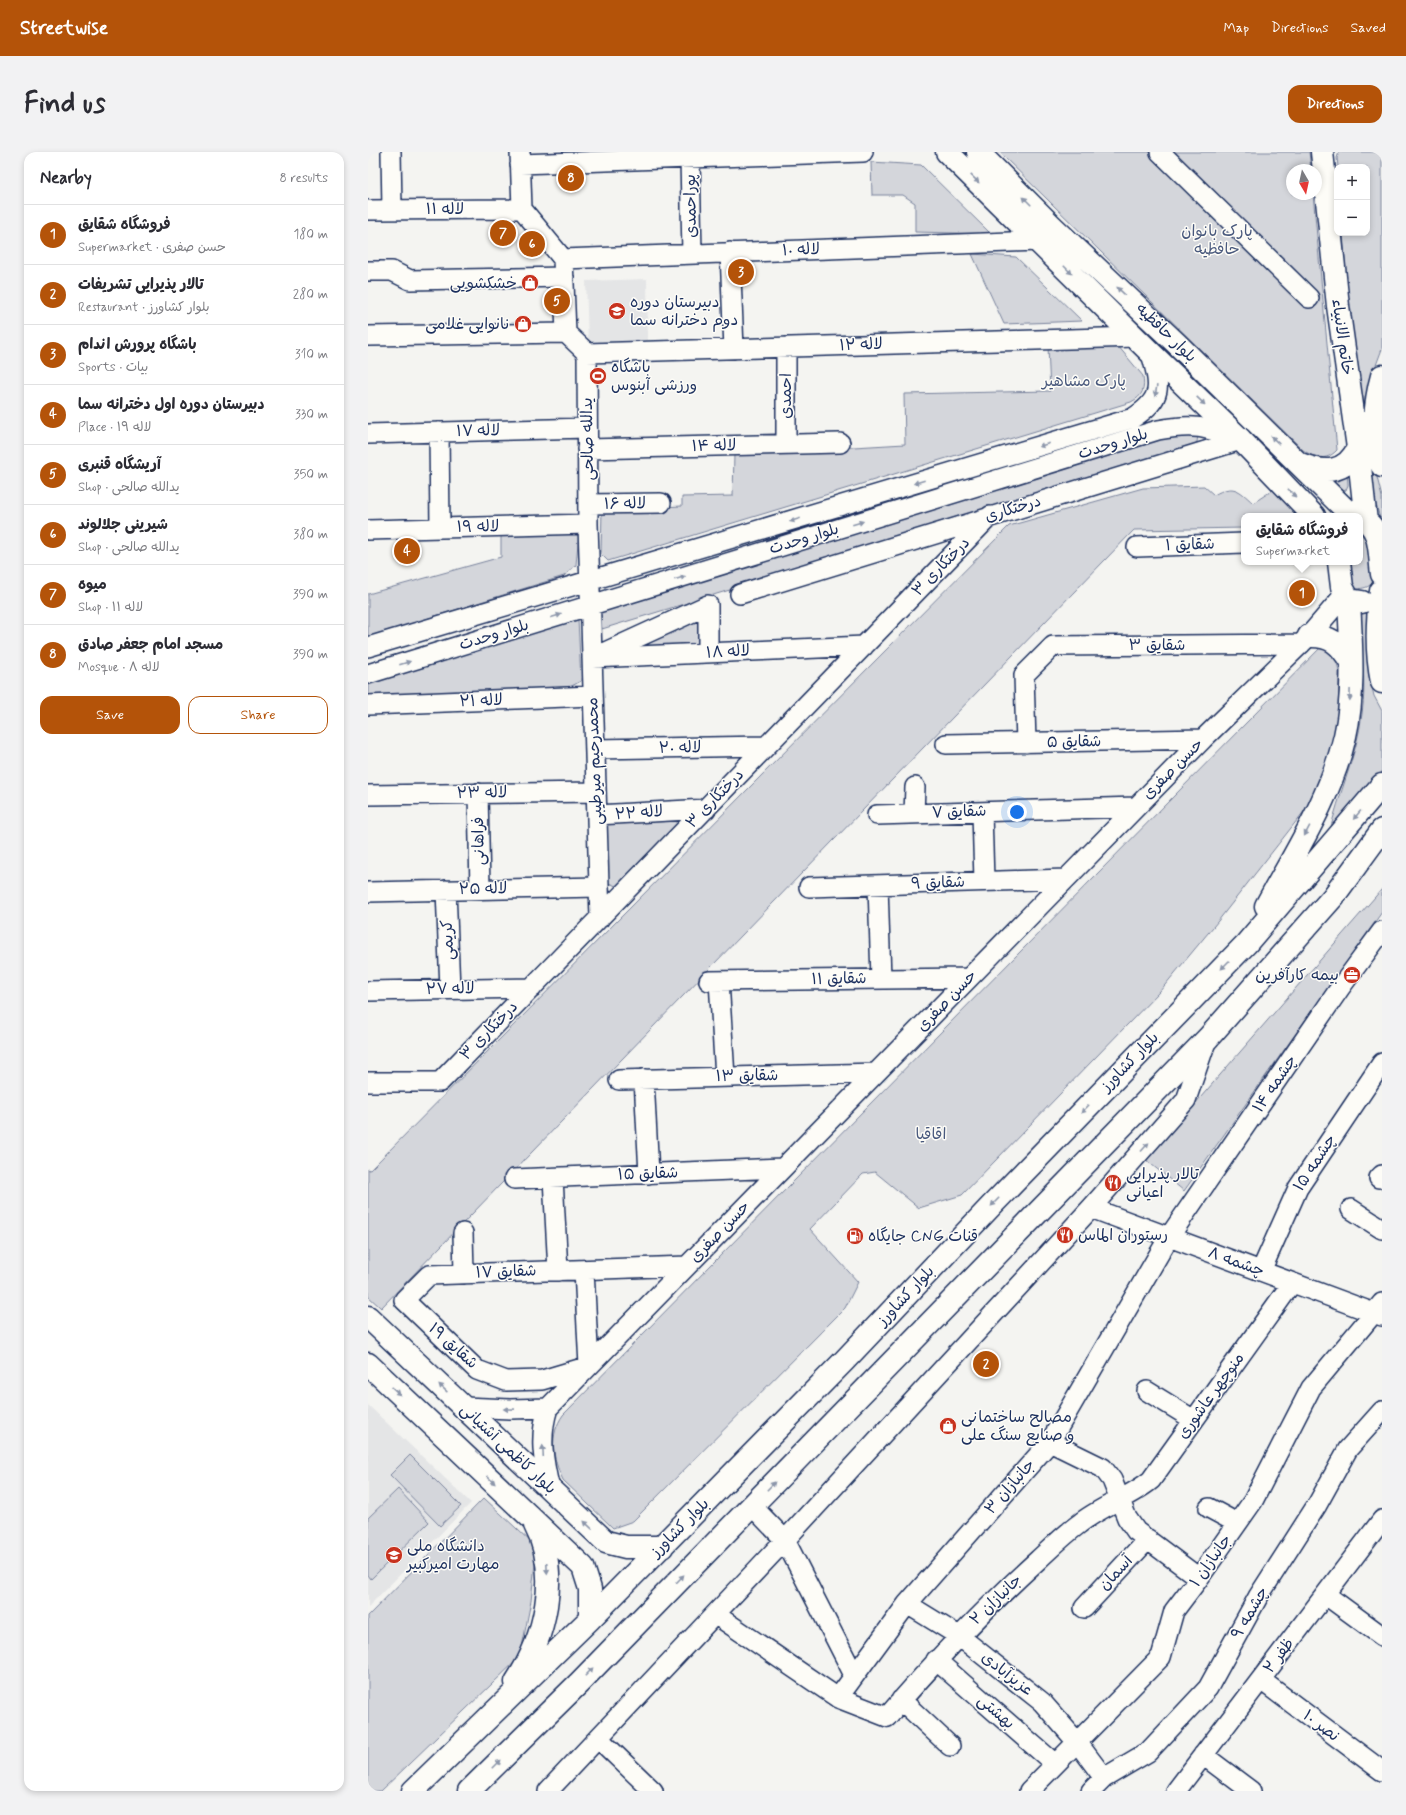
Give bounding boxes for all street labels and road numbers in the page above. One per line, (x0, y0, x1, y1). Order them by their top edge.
street label: پوراحمدی (680, 174, 702, 238)
street label: لاله ۱۱ (426, 199, 464, 220)
street label: لاله ۱۰ (782, 239, 820, 261)
street label: خاتم الانبیاء (1325, 297, 1358, 377)
street label: بلوار حافظیه (1131, 299, 1201, 367)
street label: لاله ۱۲ (839, 334, 883, 356)
street label: احمدی (776, 373, 797, 419)
street label: یدالله صالحی (577, 397, 599, 481)
street label: لاله ۱۷ (456, 420, 500, 442)
street label: بلوار وحدت (1076, 423, 1150, 465)
street label: لاله ۱۴ (692, 435, 736, 457)
street label: درختکاری (982, 491, 1044, 527)
street label: لاله ۱۶ (604, 493, 646, 515)
street label: لاله ۱۹ (456, 516, 500, 538)
street label: بلوار وحدت (767, 518, 841, 560)
street label: درختکاری ۳ (907, 533, 975, 601)
street label: شقایق ۱ (1165, 534, 1215, 556)
street label: بلوار وحدت (457, 614, 531, 656)
street label: شقایق ۳ (1129, 635, 1185, 656)
street label: لاله ۱۸ (706, 640, 750, 664)
street label: لاله ۲۱ (459, 690, 503, 712)
street label: محمدرحیم میرطیبی (582, 697, 609, 825)
street label: شقایق ۵ (1046, 731, 1102, 753)
street label: حسن صفری (1138, 734, 1208, 804)
street label: لاله ۲۰ (658, 737, 702, 759)
street label: درختکاری ۳ (681, 765, 749, 833)
street label: لاله ۲۳ (456, 782, 508, 804)
street label: لاله ۲۲ (614, 801, 664, 825)
street label: شقایق ۷ (931, 801, 987, 823)
street label: فراهانی (468, 816, 490, 866)
street label: شقایق ۹ (911, 872, 965, 894)
street label: لاله ۲۵ (458, 878, 508, 900)
street label: کریمی (437, 919, 459, 960)
street label: حسن صفری (912, 965, 982, 1037)
street label: شقایق ۱۱ (811, 968, 867, 990)
street label: لاله ۲۷ (425, 978, 475, 1000)
street label: درختکاری ۳ (455, 997, 523, 1065)
street label: بلوار کشاورز (1095, 1028, 1164, 1098)
street label: چشمه ۱۴ (1248, 1051, 1302, 1117)
street label: شقایق ۱۳ (715, 1065, 779, 1087)
street label: چشمه ۱۵ (1289, 1130, 1341, 1196)
street label: شقایق ۱۵ (617, 1162, 679, 1186)
street label: حسن صفری (685, 1196, 755, 1268)
street label: چشمه ۸ (1205, 1242, 1267, 1282)
street label: شقایق ۱۷ (475, 1260, 537, 1284)
street label: بلوار کشاورز (871, 1261, 939, 1332)
street label: شقایق ۱۹ (424, 1318, 482, 1374)
street label: منوچهر عاشوری (1173, 1349, 1249, 1443)
street label: بلوار کاظمی آشتیانی (455, 1399, 561, 1499)
street label: جانبازان ۳ (980, 1455, 1040, 1519)
street label: بلوار کشاورز (645, 1494, 714, 1563)
street label: جانبازان ۱ (1185, 1530, 1237, 1592)
street label: آسمان (1094, 1550, 1138, 1595)
street label: جانبازان ۲ (965, 1570, 1027, 1630)
street label: چشمه ۹ (1227, 1583, 1273, 1643)
street label: ظفر ۲ (1259, 1634, 1299, 1678)
street label: عزیزآبادی (977, 1647, 1037, 1701)
street label: بهشتی (973, 1690, 1019, 1734)
street label: نصر ۱۰ (1298, 1705, 1344, 1747)

